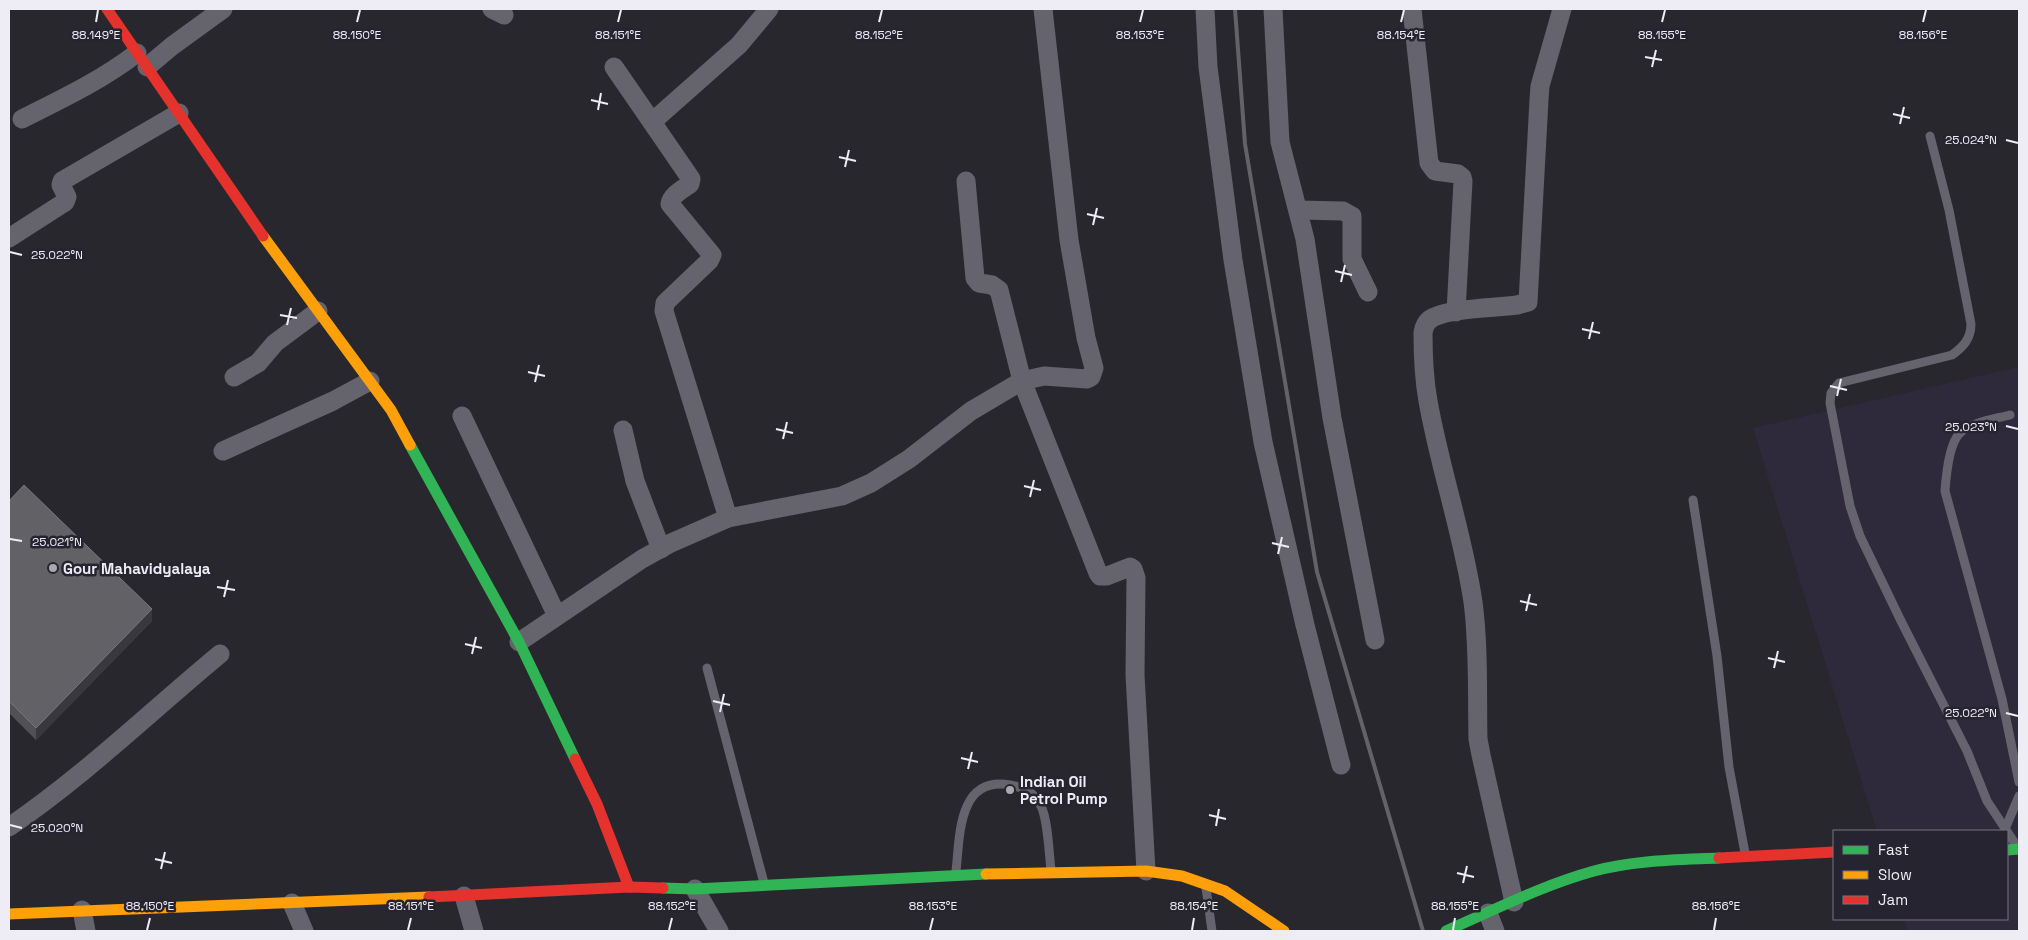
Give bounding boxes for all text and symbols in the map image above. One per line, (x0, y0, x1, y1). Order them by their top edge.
text: 88.149°E (72, 27, 121, 43)
text: 88.150°E (333, 27, 382, 43)
text: 88.151°E (595, 27, 641, 43)
text: 88.152°E (855, 27, 903, 43)
text: 88.153°E (1116, 27, 1164, 43)
text: 88.154°E (1377, 27, 1426, 43)
text: 88.155°E (1638, 27, 1686, 43)
text: 88.156°E (1899, 27, 1947, 43)
text: 25.024°N (1945, 132, 1997, 148)
text: 25.022°N (31, 247, 83, 263)
text: 25.023°N (1945, 419, 1997, 435)
text: 25.021°N (32, 534, 82, 550)
place label: Gour Mahavidyalaya (63, 559, 211, 578)
marker: Gour Mahavidyalaya (47, 562, 59, 574)
text: 25.022°N (1945, 705, 1997, 721)
place label: Indian Oil Petrol Pump (1020, 772, 1107, 808)
marker: Indian Oil Petrol Pump (1004, 784, 1016, 796)
text: 25.020°N (31, 820, 83, 836)
legend (1833, 830, 2008, 920)
text: Fast (1878, 840, 1909, 859)
text: Slow (1878, 865, 1912, 884)
text: Jam (1878, 890, 1908, 909)
text: 88.150°E (126, 898, 175, 914)
text: 88.151°E (388, 898, 434, 914)
text: 88.152°E (648, 898, 696, 914)
text: 88.153°E (909, 898, 957, 914)
text: 88.154°E (1170, 898, 1219, 914)
text: 88.155°E (1431, 898, 1479, 914)
text: 88.156°E (1692, 898, 1740, 914)

